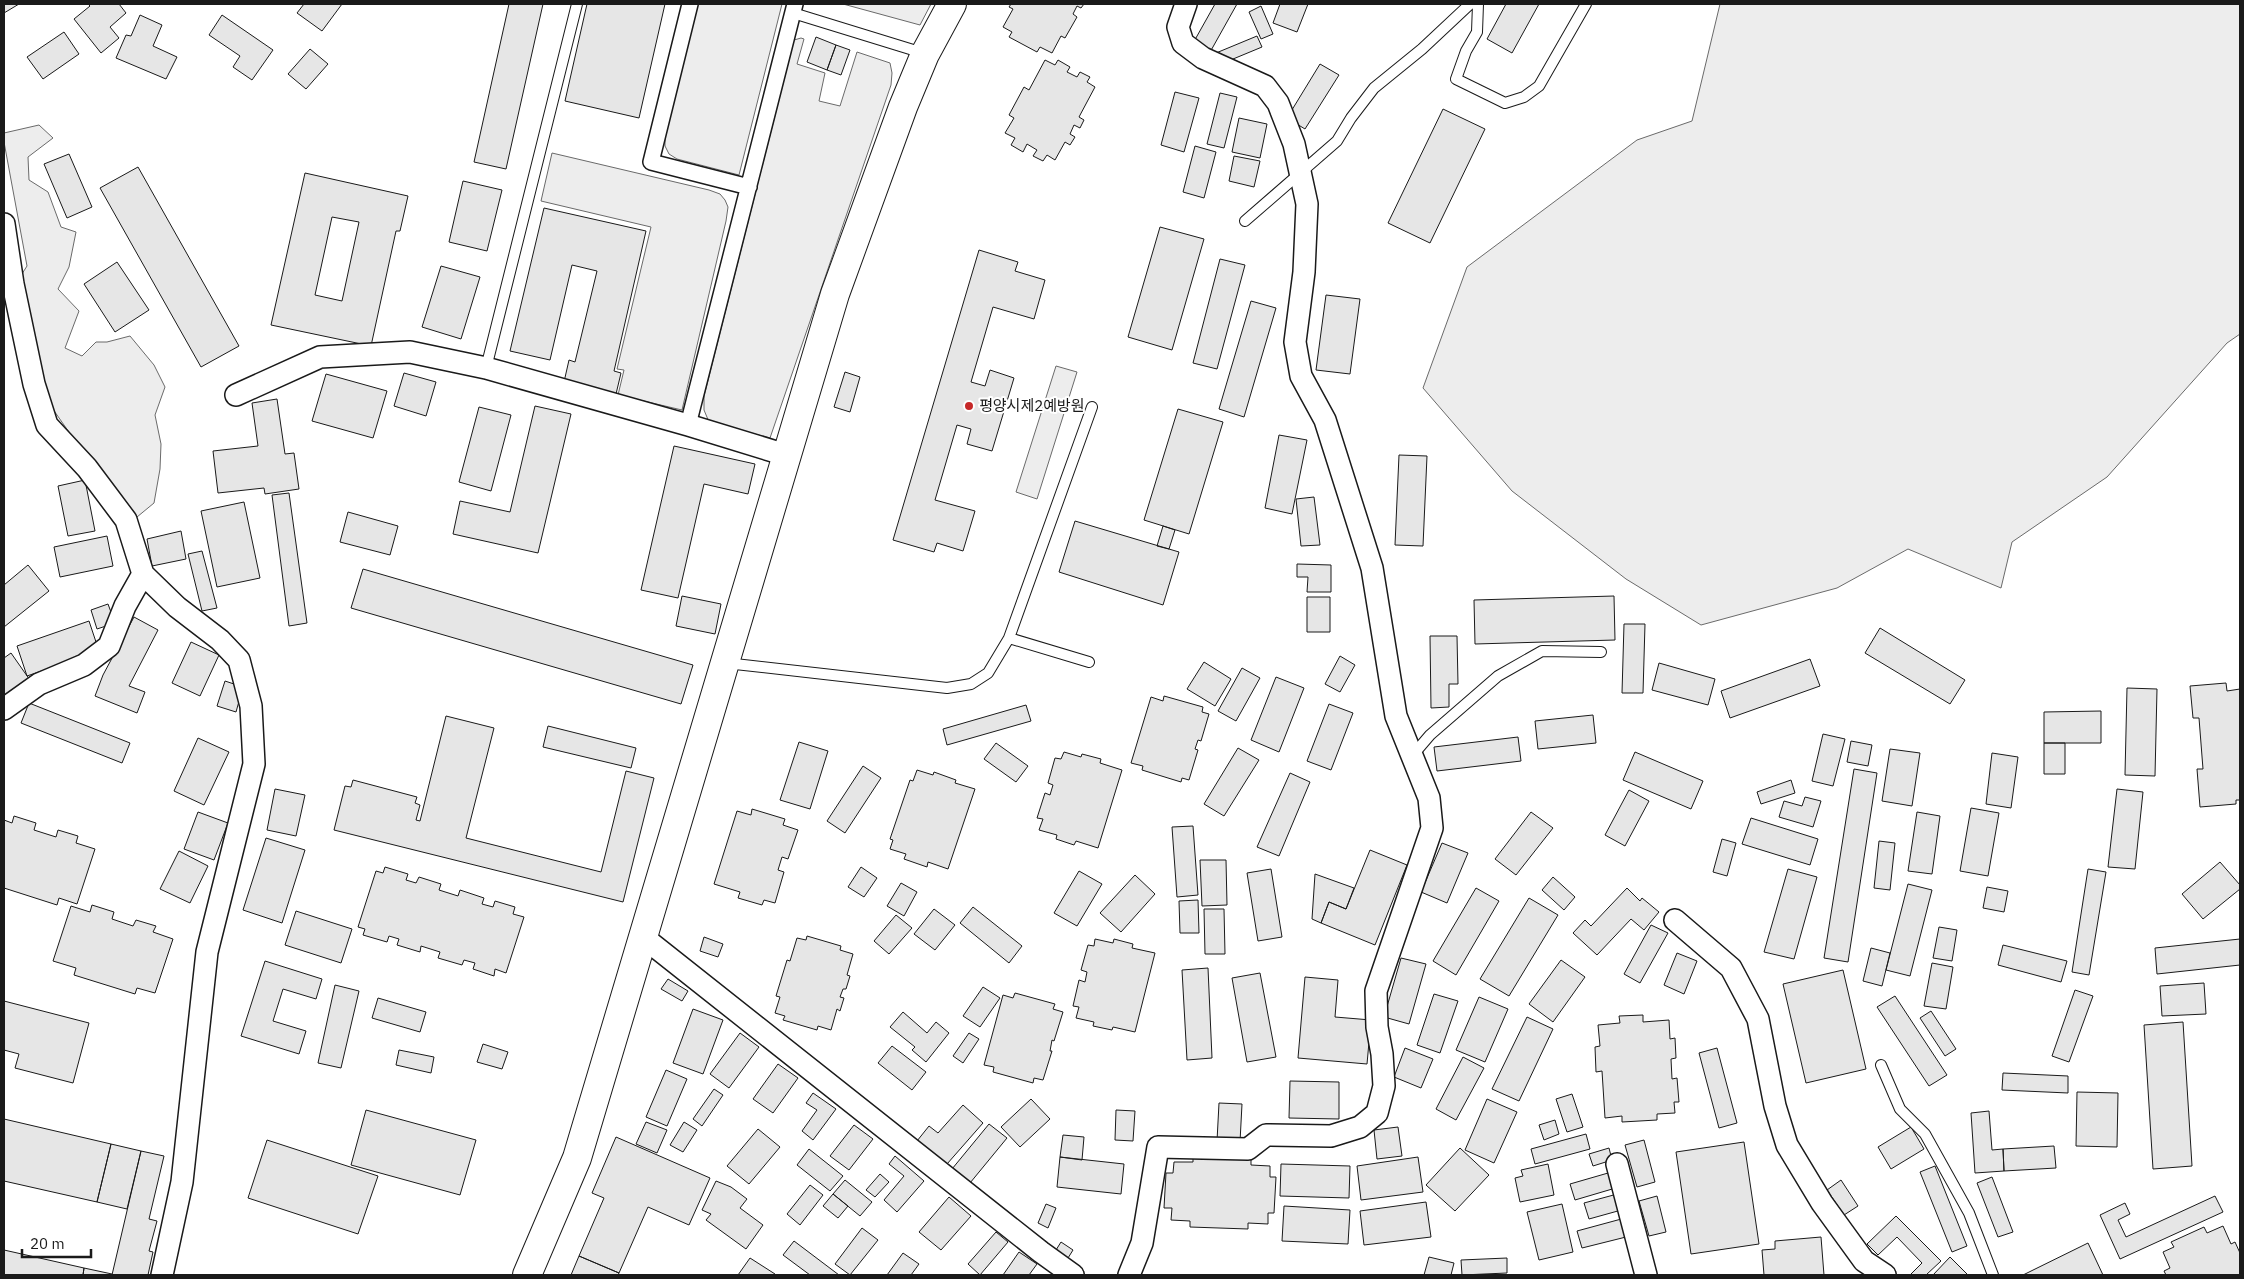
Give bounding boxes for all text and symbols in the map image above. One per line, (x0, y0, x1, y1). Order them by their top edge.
place label: 평양시제2예방원 (979, 396, 1085, 415)
marker: 평양시제2예방원 (963, 400, 975, 412)
scale bar (22, 1226, 91, 1258)
text: 20 m (30, 1234, 65, 1253)

